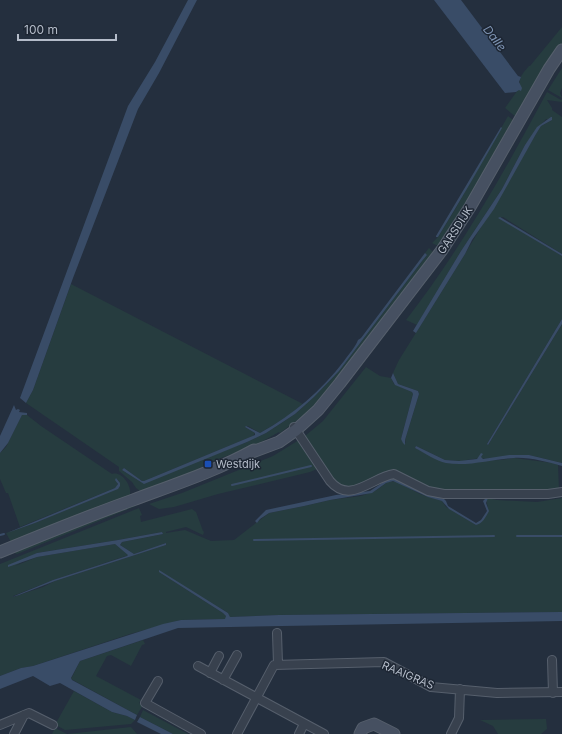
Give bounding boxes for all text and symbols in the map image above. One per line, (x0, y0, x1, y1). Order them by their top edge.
scale bar (18, 16, 116, 42)
text: 100 m (24, 22, 58, 37)
water label: Dalle (480, 22, 510, 54)
street label: GARSDIJK (434, 203, 476, 257)
place label: Westdijk (216, 457, 260, 471)
marker: Westdijk (203, 459, 213, 469)
street label: RAAIGRAS (380, 658, 436, 692)

